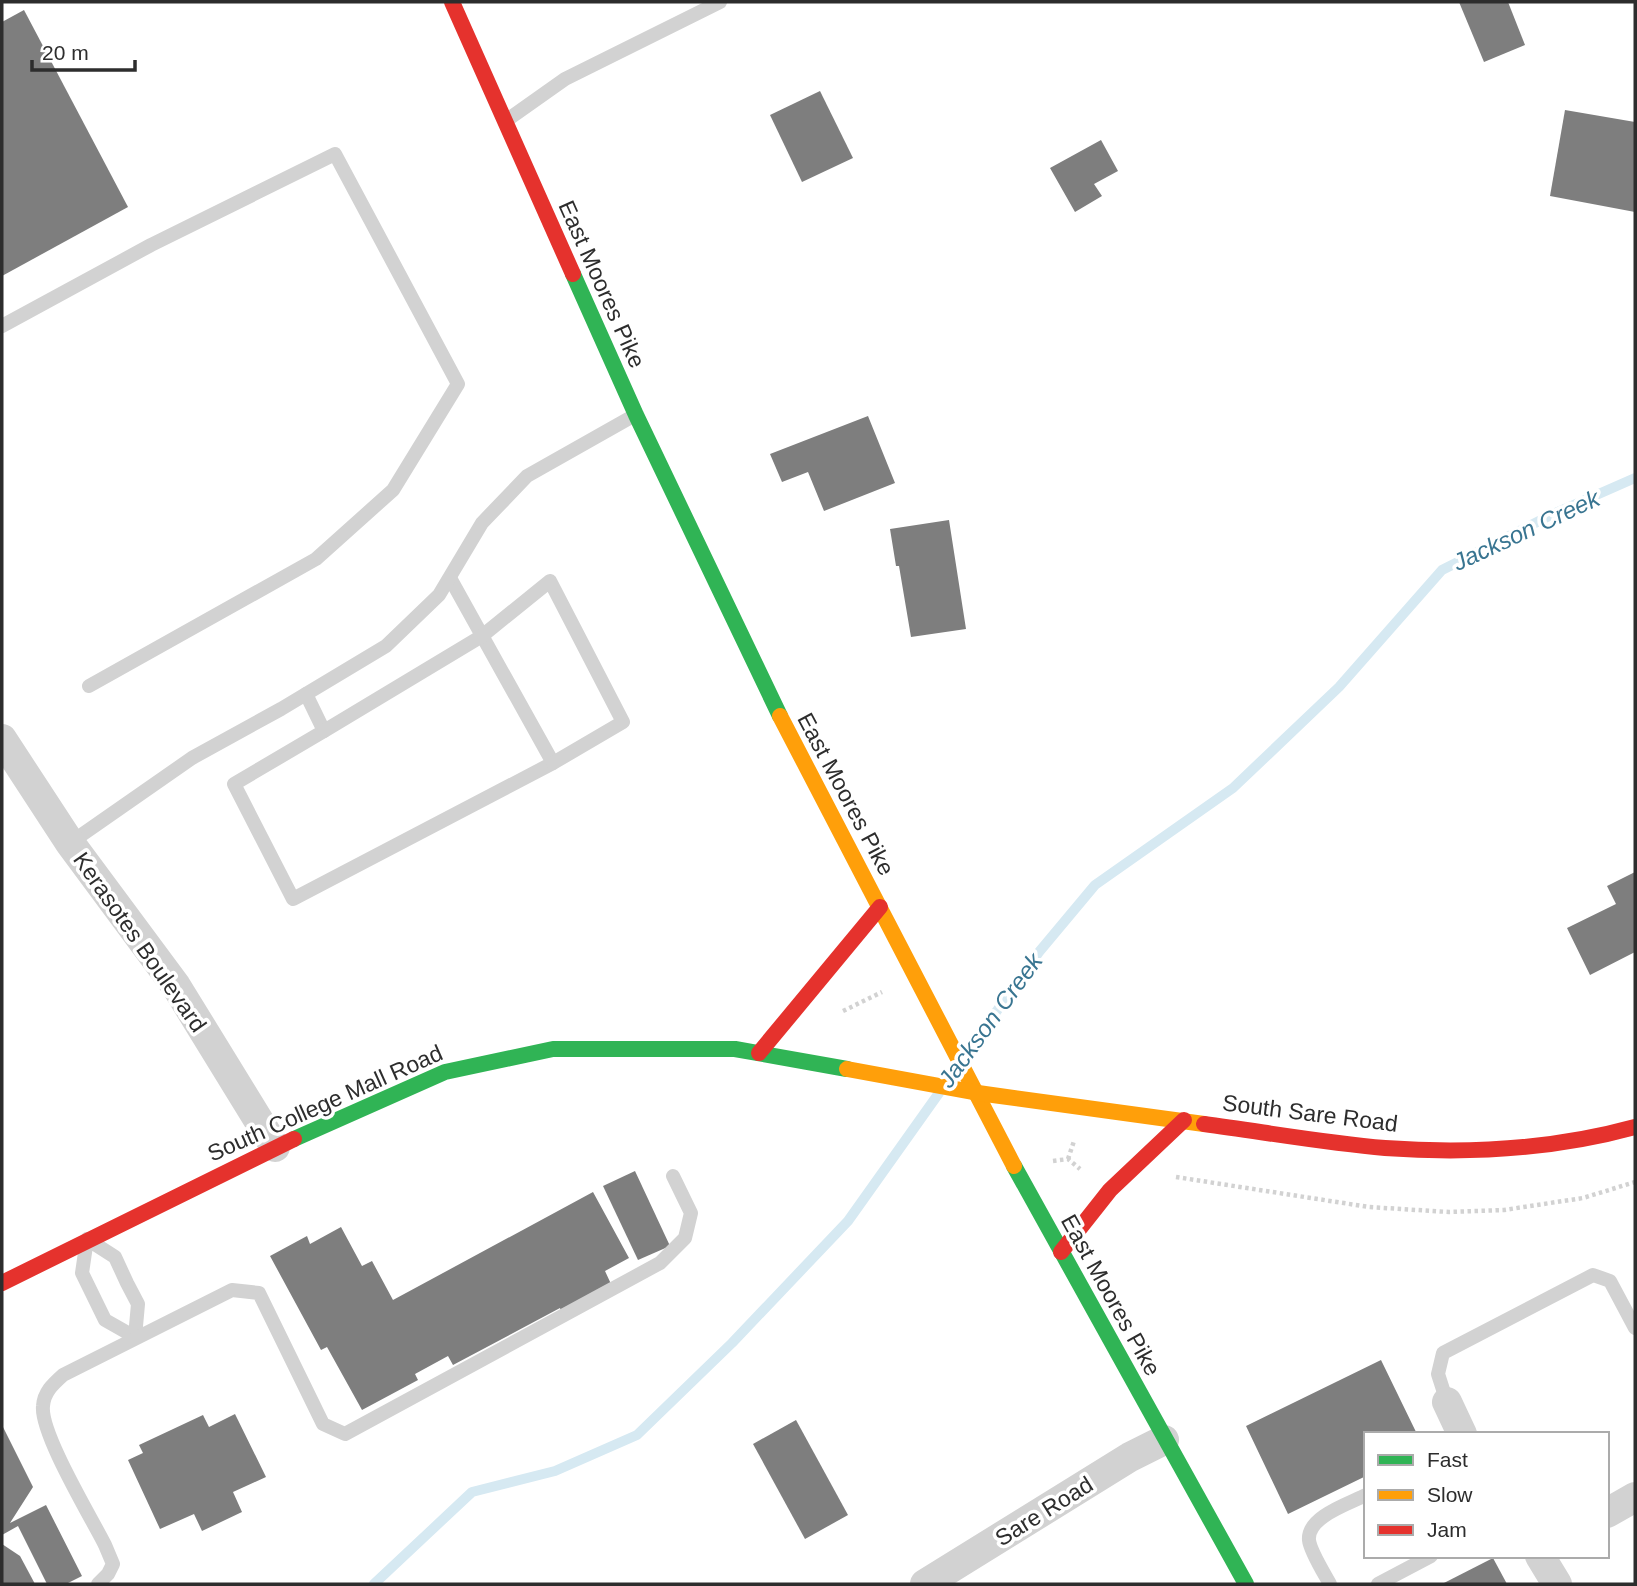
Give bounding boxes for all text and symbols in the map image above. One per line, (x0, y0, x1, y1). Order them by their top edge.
scale bar (32, 28, 135, 72)
text: 20 m (42, 41, 89, 64)
street label: East Moores Pike (553, 196, 651, 372)
water label: Jackson Creek (1447, 483, 1605, 576)
street label: East Moores Pike (792, 708, 900, 880)
street label: Kerasotes Boulevard (68, 847, 212, 1037)
water label: Jackson Creek (932, 946, 1049, 1093)
street label: South College Mall Road (203, 1039, 447, 1167)
street label: South Sare Road (1221, 1089, 1399, 1137)
street label: East Moores Pike (1056, 1210, 1166, 1380)
legend (1364, 1432, 1609, 1558)
text: Fast (1427, 1448, 1468, 1471)
street label: Sare Road (990, 1471, 1098, 1551)
text: Slow (1427, 1483, 1473, 1506)
text: Jam (1427, 1518, 1467, 1541)

